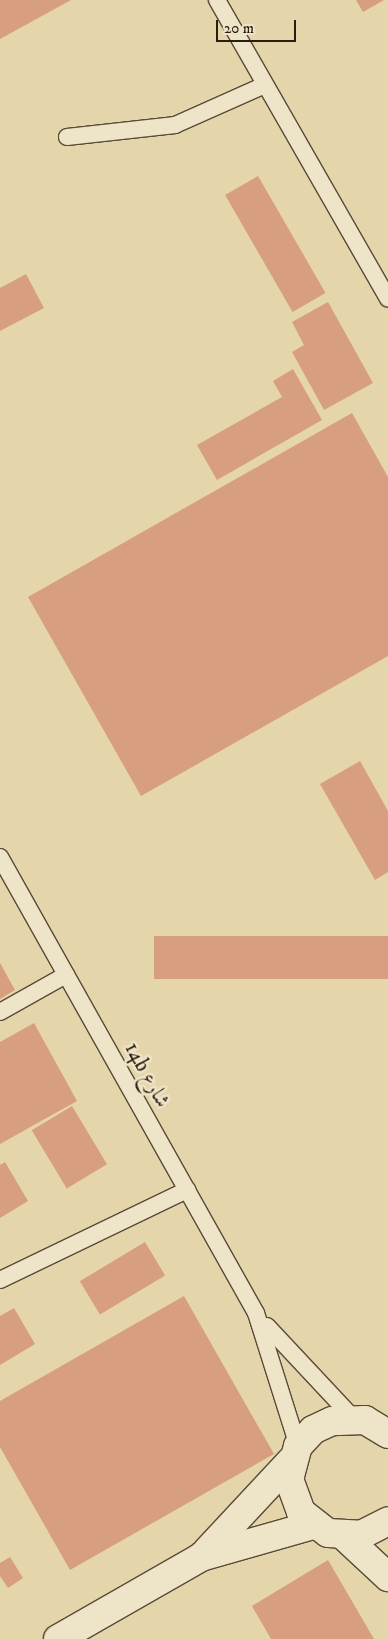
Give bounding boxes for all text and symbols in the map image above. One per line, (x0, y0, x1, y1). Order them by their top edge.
scale bar (218, 10, 298, 42)
text: 20 m (224, 19, 254, 38)
street label: 14b شارع (119, 1038, 175, 1112)

